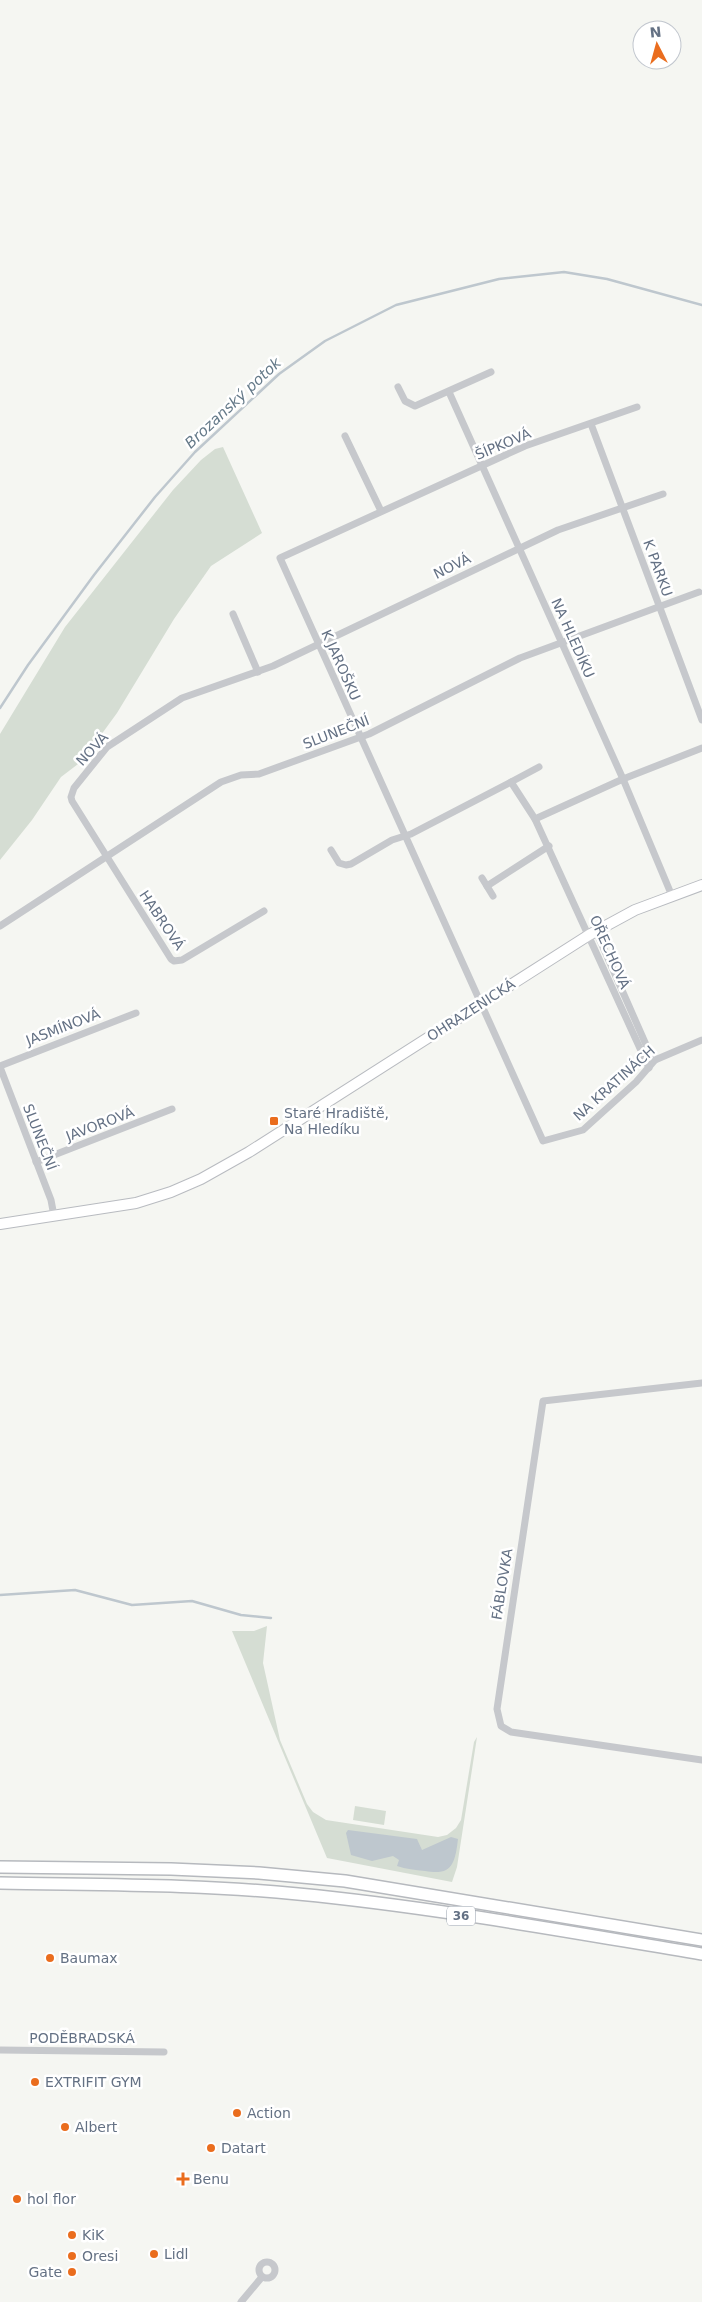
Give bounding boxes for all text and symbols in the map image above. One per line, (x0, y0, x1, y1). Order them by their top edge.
north arrow (632, 20, 682, 70)
text: N (649, 24, 662, 41)
water label: Brozanský potok (181, 353, 286, 452)
street label: ŠÍPKOVÁ (472, 424, 534, 463)
street label: K PARKU (640, 537, 676, 599)
street label: NOVÁ (431, 550, 474, 582)
street label: NA HLEDÍKU (548, 596, 598, 680)
street label: K JAROŠKU (318, 627, 365, 703)
street label: SLUNEČNÍ (300, 711, 372, 752)
street label: NOVÁ (73, 729, 112, 769)
street label: HABROVÁ (136, 887, 188, 953)
street label: OŘECHOVÁ (587, 913, 634, 992)
street label: OHRAZENICKÁ (424, 975, 518, 1044)
street label: JASMÍNOVÁ (23, 1005, 103, 1049)
street label: NA KRATINÁCH (570, 1042, 658, 1124)
street label: SLUNEČNÍ (20, 1101, 61, 1173)
street label: JAVOROVÁ (63, 1104, 137, 1145)
place label: Staré Hradiště, Na Hledíku (284, 1105, 389, 1137)
marker: Staré Hradiště, Na Hledíku (268, 1115, 280, 1127)
street label: FÁBLOVKA (488, 1547, 516, 1621)
road number: 36 (447, 1906, 475, 1925)
place label: Baumax (60, 1950, 118, 1966)
marker: Baumax (44, 1952, 56, 1964)
street label: PODĚBRADSKÁ (29, 2030, 135, 2046)
place label: EXTRIFIT GYM (45, 2074, 142, 2090)
marker: EXTRIFIT GYM (29, 2076, 41, 2088)
place label: Action (247, 2105, 291, 2121)
marker: Action (231, 2107, 243, 2119)
place label: Albert (75, 2119, 118, 2135)
marker: Albert (59, 2121, 71, 2133)
place label: Datart (221, 2140, 266, 2156)
marker: Datart (205, 2142, 217, 2154)
place label: Benu (193, 2171, 229, 2187)
marker: Benu (177, 2173, 189, 2185)
place label: hol flor (27, 2191, 76, 2207)
marker: hol flor (11, 2193, 23, 2205)
place label: KiK (82, 2227, 105, 2243)
marker: KiK (66, 2229, 78, 2241)
place label: Lidl (164, 2246, 188, 2262)
place label: Oresi (82, 2248, 118, 2264)
marker: Lidl (148, 2248, 160, 2260)
marker: Oresi (66, 2250, 78, 2262)
place label: Gate (28, 2264, 62, 2280)
marker: Gate (66, 2266, 78, 2278)

